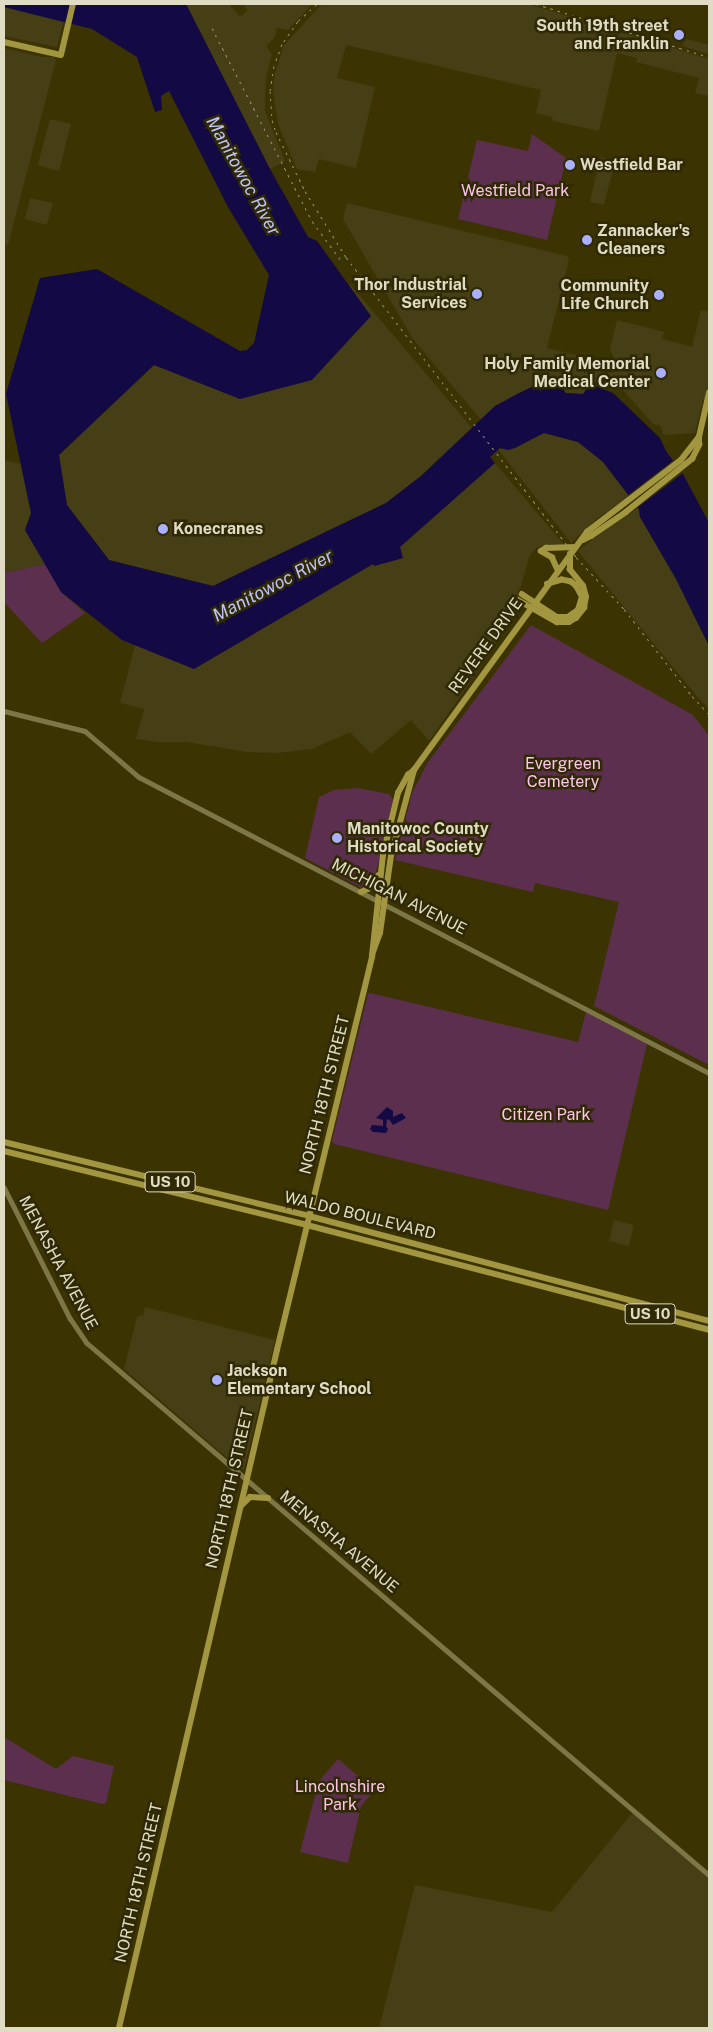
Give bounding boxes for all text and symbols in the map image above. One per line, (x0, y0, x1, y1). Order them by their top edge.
place label: South 19th street and Franklin (536, 16, 669, 54)
marker: South 19th street and Franklin (673, 29, 685, 41)
water label: Manitowoc River (201, 112, 285, 240)
place label: Westfield Bar (580, 155, 683, 175)
marker: Westfield Bar (564, 159, 576, 171)
park label: Westfield Park (461, 181, 569, 201)
place label: Zannacker's Cleaners (597, 221, 690, 259)
marker: Zannacker's Cleaners (581, 234, 593, 246)
place label: Thor Industrial Services (354, 275, 467, 313)
place label: Community Life Church (561, 276, 649, 314)
marker: Thor Industrial Services (471, 288, 483, 300)
marker: Community Life Church (653, 289, 665, 301)
place label: Holy Family Memorial Medical Center (484, 354, 650, 392)
marker: Holy Family Memorial Medical Center (654, 366, 668, 380)
place label: Konecranes (173, 519, 263, 539)
marker: Konecranes (157, 523, 169, 535)
water label: Manitowoc River (209, 545, 337, 627)
street label: REVERE DRIVE (445, 594, 527, 698)
park label: Evergreen Cemetery (525, 754, 601, 792)
place label: Manitowoc County Historical Society (347, 819, 489, 857)
marker: Manitowoc County Historical Society (331, 832, 343, 844)
street label: MICHIGAN AVENUE (328, 855, 470, 939)
street label: NORTH 18TH STREET (296, 1014, 354, 1176)
park label: Citizen Park (501, 1105, 591, 1125)
road number: US 10 (144, 1170, 196, 1194)
street label: WALDO BOULEVARD (282, 1188, 438, 1244)
street label: MENASHA AVENUE (15, 1193, 101, 1333)
road number: US 10 (624, 1302, 676, 1326)
place label: Jackson Elementary School (227, 1361, 372, 1399)
marker: Jackson Elementary School (211, 1374, 223, 1386)
street label: NORTH 18TH STREET (202, 1407, 258, 1571)
street label: MENASHA AVENUE (276, 1487, 402, 1597)
park label: Lincolnshire Park (295, 1777, 385, 1815)
street label: NORTH 18TH STREET (111, 1801, 167, 1965)

